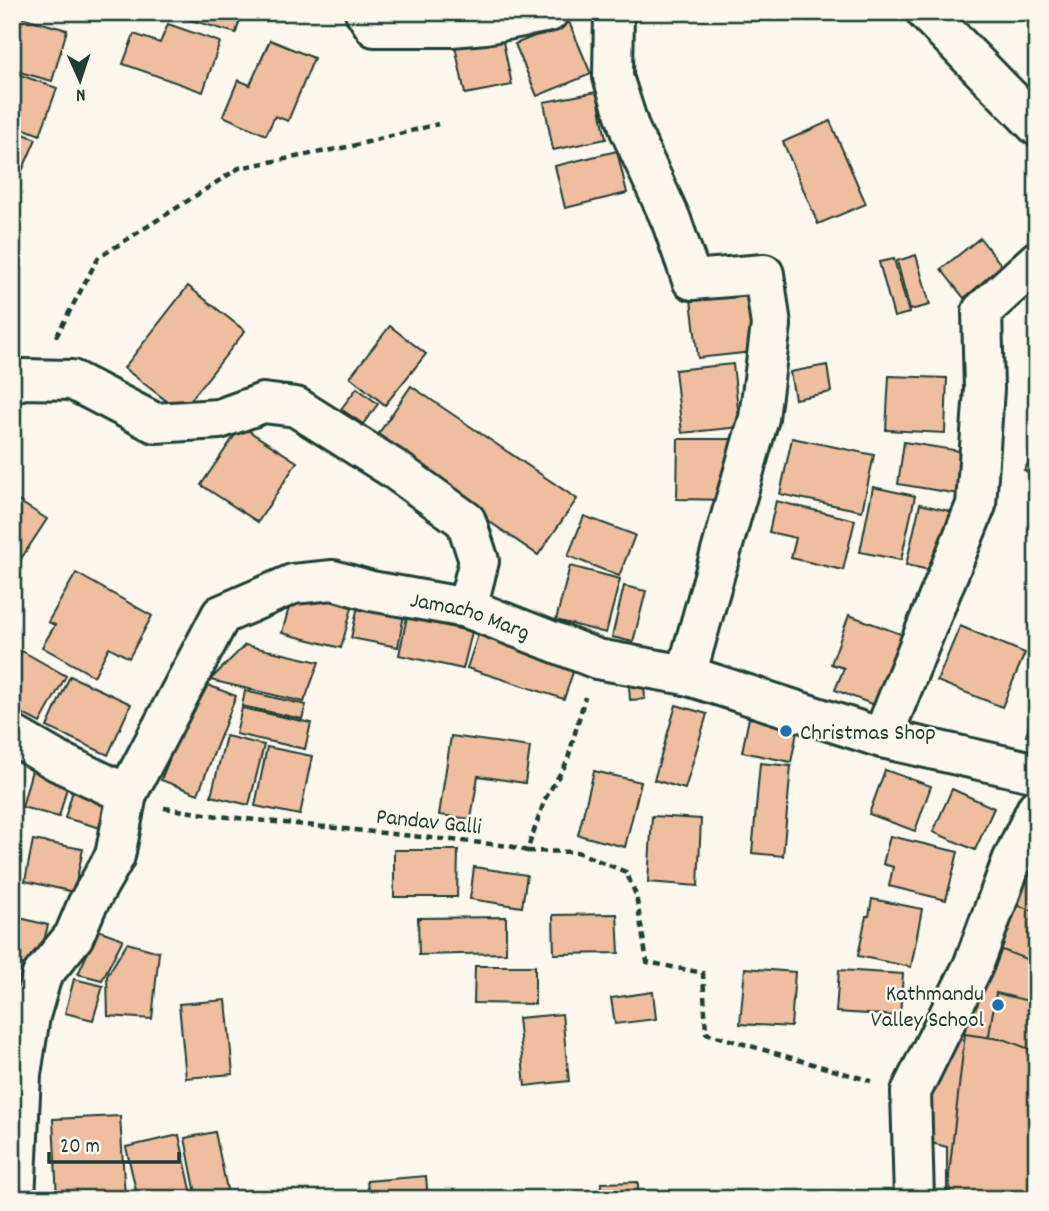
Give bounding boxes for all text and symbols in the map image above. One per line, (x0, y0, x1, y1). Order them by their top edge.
north arrow (46, 46, 116, 116)
text: N (75, 80, 86, 107)
street label: Jamacho Marg (407, 585, 534, 651)
place label: Christmas Shop (800, 718, 936, 751)
marker: Christmas Shop (778, 723, 794, 739)
street label: Pandav Galli (374, 802, 483, 845)
place label: Kathmandu Valley School (871, 979, 985, 1038)
marker: Kathmandu Valley School (990, 997, 1006, 1013)
scale bar (49, 1120, 178, 1164)
text: 20 m (60, 1133, 100, 1163)

